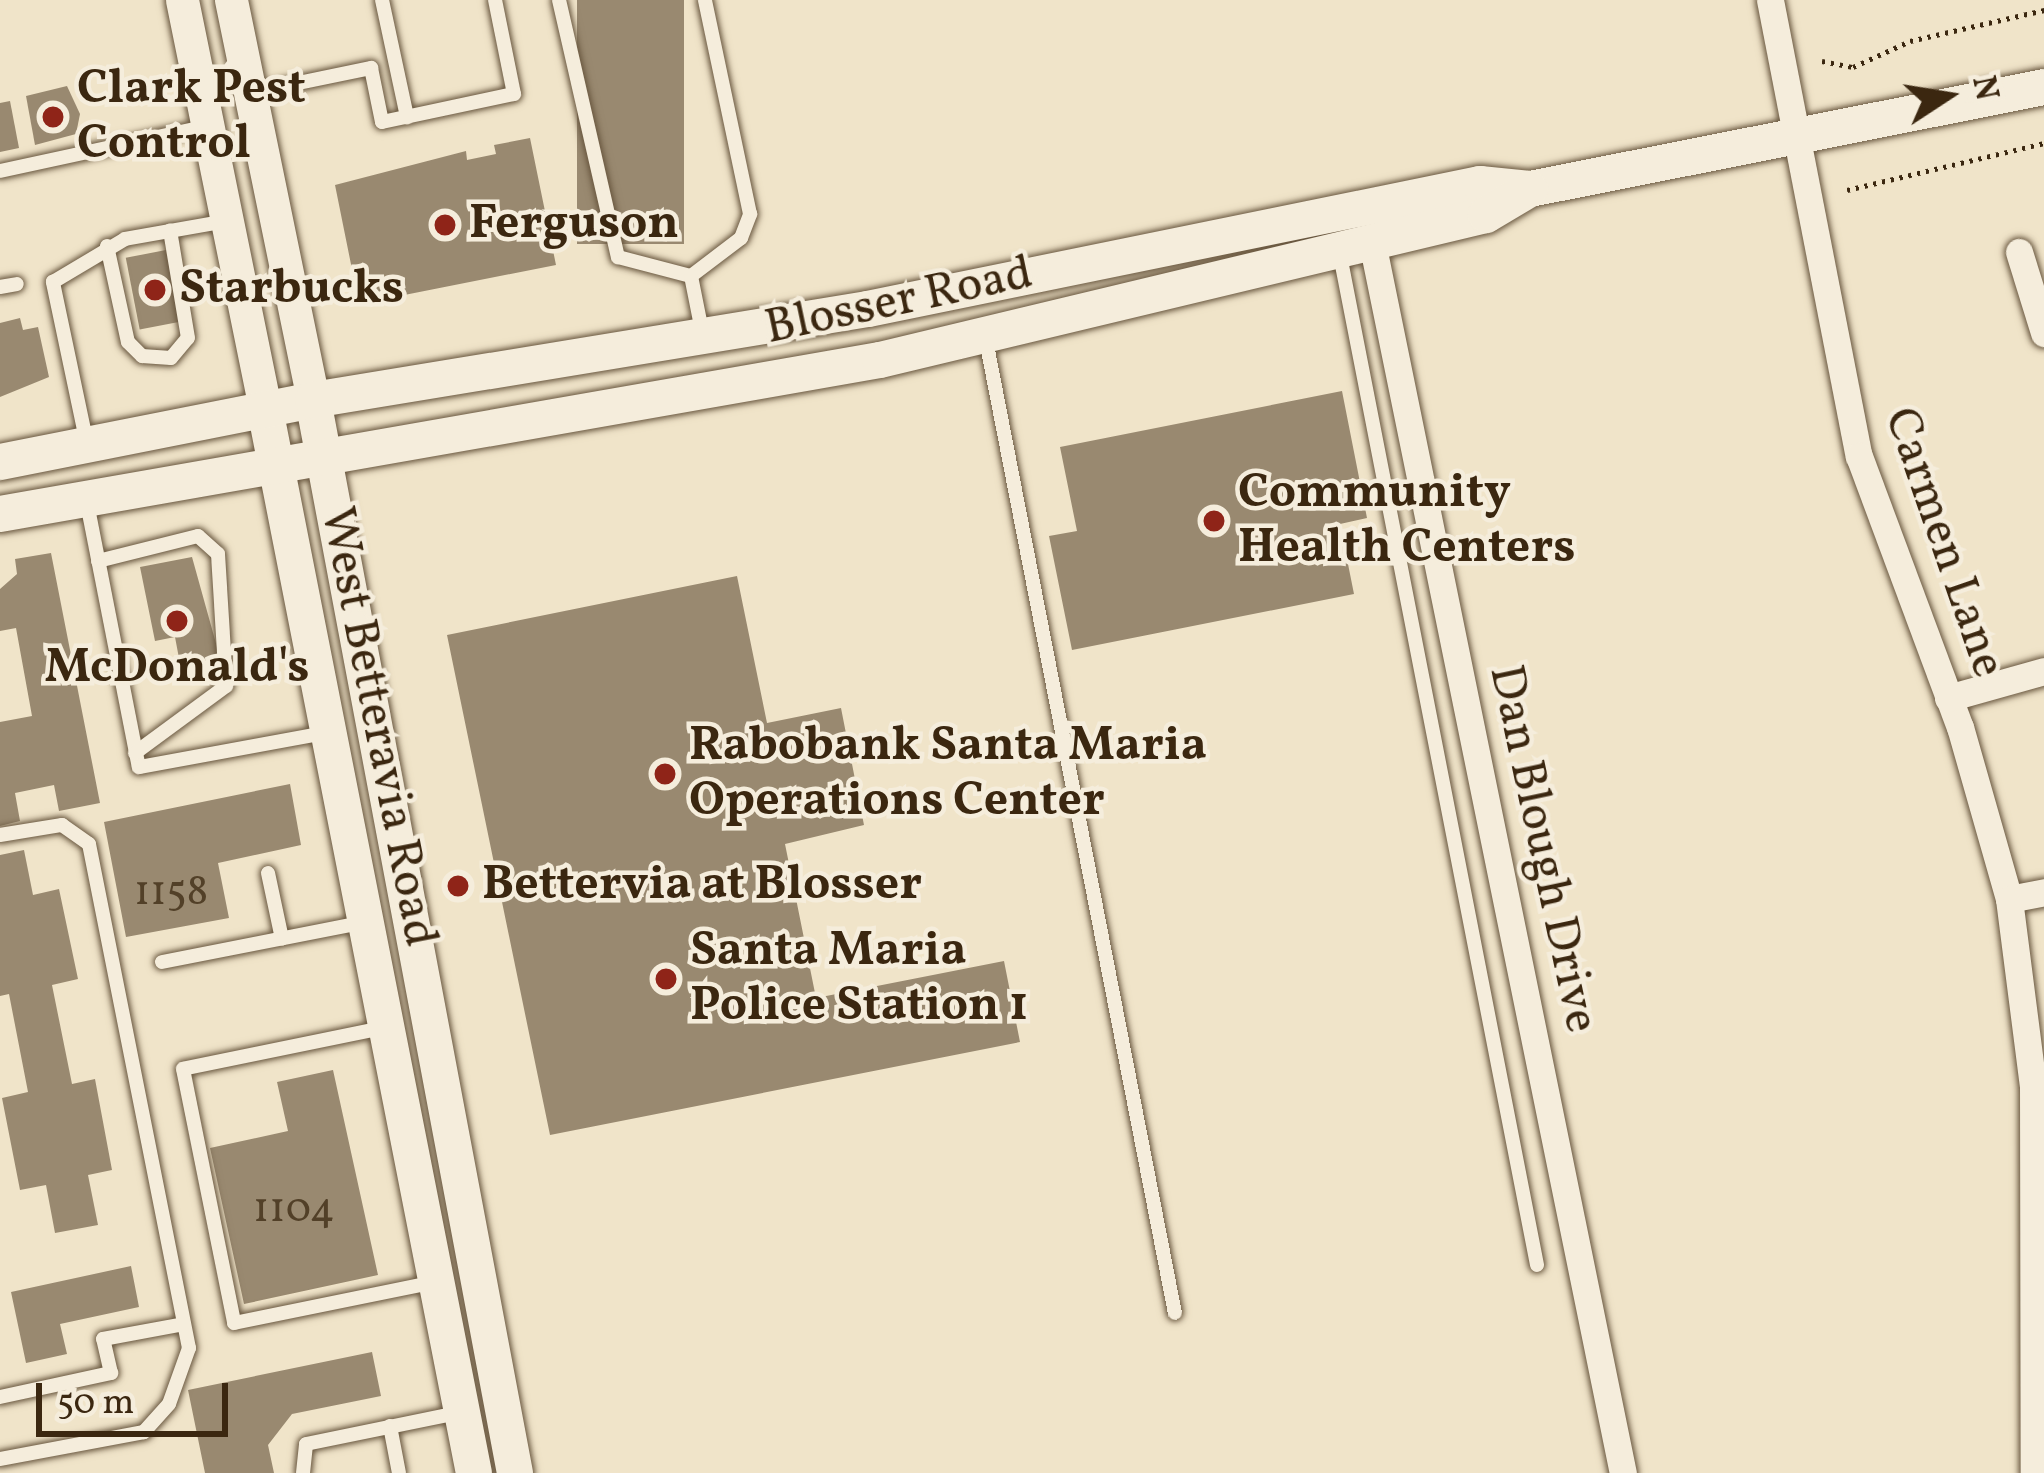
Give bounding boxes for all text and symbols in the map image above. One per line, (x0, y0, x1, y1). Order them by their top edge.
north arrow (1888, 36, 2008, 156)
place label: Clark Pest Control (77, 60, 306, 173)
text: N (1958, 72, 2008, 105)
marker: Clark Pest Control (40, 104, 66, 130)
place label: Ferguson (469, 196, 679, 254)
marker: Ferguson (432, 212, 458, 238)
street label: Blosser Road (760, 246, 1038, 358)
place label: Starbucks (179, 261, 404, 319)
marker: Starbucks (142, 277, 168, 303)
street label: Carmen Lane (1870, 401, 2016, 685)
place label: Community Health Centers (1238, 464, 1575, 577)
street label: West Betteravia Road (306, 502, 448, 952)
marker: Community Health Centers (1201, 508, 1227, 534)
marker: McDonald's (164, 608, 190, 634)
place label: McDonald's (45, 640, 309, 698)
street label: Dan Blough Drive (1475, 660, 1609, 1038)
place label: Rabobank Santa Maria Operations Center (689, 717, 1207, 830)
marker: Rabobank Santa Maria Operations Center (652, 761, 678, 787)
place label: Bettervia at Blosser (482, 857, 922, 915)
house number: 1158 (134, 869, 208, 919)
marker: Bettervia at Blosser (445, 873, 471, 899)
place label: Santa Maria Police Station 1 (690, 922, 1028, 1035)
marker: Santa Maria Police Station 1 (653, 966, 679, 992)
house number: 1104 (253, 1186, 335, 1236)
scale bar (42, 1359, 234, 1433)
text: 50 m (57, 1379, 134, 1429)

